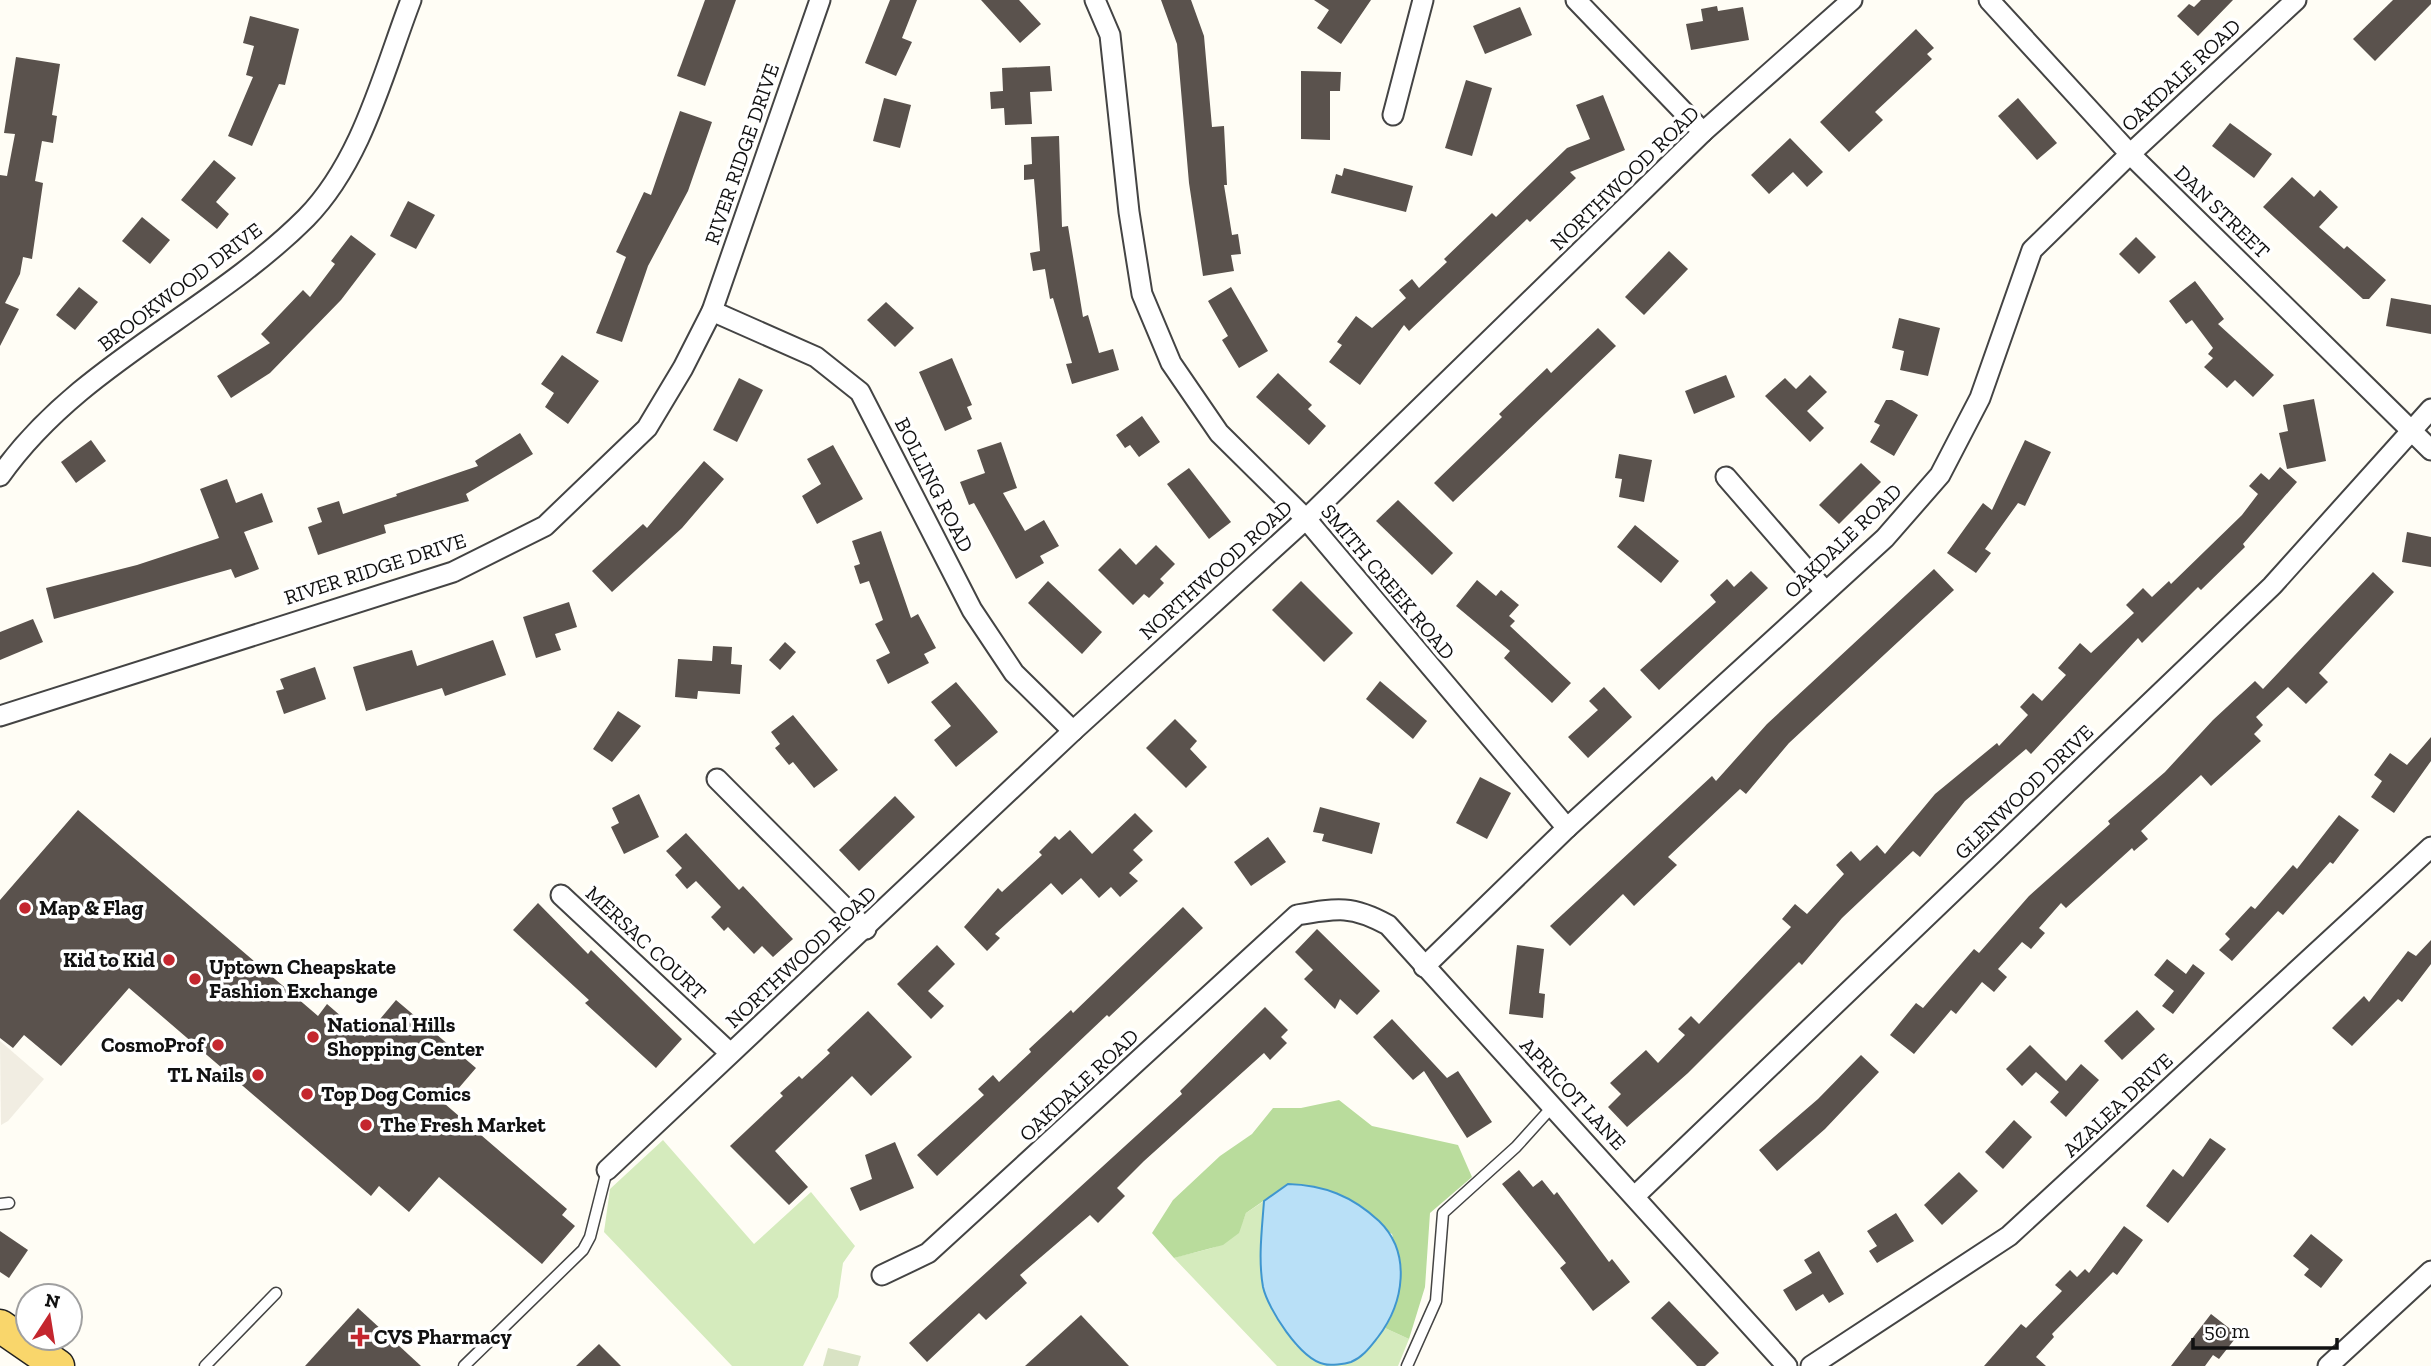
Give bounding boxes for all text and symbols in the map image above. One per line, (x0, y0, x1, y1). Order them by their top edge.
street label: OAKDALE ROAD (2116, 13, 2246, 136)
street label: RIVER RIDGE DRIVE (699, 60, 784, 248)
street label: NORTHWOOD ROAD (1545, 100, 1704, 255)
street label: DAN STREET (2169, 160, 2275, 263)
street label: BROOKWOOD DRIVE (93, 217, 267, 356)
street label: BOLLING ROAD (890, 413, 979, 556)
street label: OAKDALE ROAD (1779, 478, 1907, 603)
street label: NORTHWOOD ROAD (1134, 494, 1297, 645)
street label: SMITH CREEK ROAD (1316, 499, 1461, 664)
street label: RIVER RIDGE DRIVE (281, 527, 469, 610)
street label: GLENWOOD DRIVE (1949, 719, 2098, 864)
street label: MERSAC COURT (581, 880, 712, 1005)
street label: NORTHWOOD ROAD (720, 880, 881, 1033)
place label: Map & Flag (39, 895, 143, 920)
marker: Map & Flag (17, 900, 33, 916)
place label: Kid to Kid (63, 947, 155, 972)
marker: Kid to Kid (161, 952, 177, 968)
place label: Uptown Cheapskate Fashion Exchange (209, 954, 396, 1003)
marker: Uptown Cheapskate Fashion Exchange (187, 971, 203, 987)
place label: National Hills Shopping Center (327, 1012, 484, 1061)
street label: OAKDALE ROAD (1014, 1023, 1144, 1146)
marker: National Hills Shopping Center (305, 1029, 321, 1045)
place label: CosmoProf (101, 1032, 206, 1057)
street label: APRICOT LANE (1515, 1032, 1632, 1155)
marker: CosmoProf (210, 1037, 226, 1053)
street label: AZALEA DRIVE (2058, 1047, 2178, 1162)
place label: TL Nails (167, 1062, 244, 1087)
marker: TL Nails (250, 1067, 266, 1083)
place label: Top Dog Comics (321, 1081, 471, 1106)
marker: Top Dog Comics (299, 1086, 315, 1102)
place label: The Fresh Market (380, 1112, 546, 1137)
marker: The Fresh Market (358, 1117, 374, 1133)
north arrow (14, 1282, 84, 1352)
text: N (43, 1288, 62, 1314)
scale bar (2193, 1306, 2336, 1350)
text: 50 m (2204, 1318, 2250, 1343)
place label: CVS Pharmacy (374, 1324, 512, 1349)
marker: CVS Pharmacy (352, 1329, 368, 1345)

